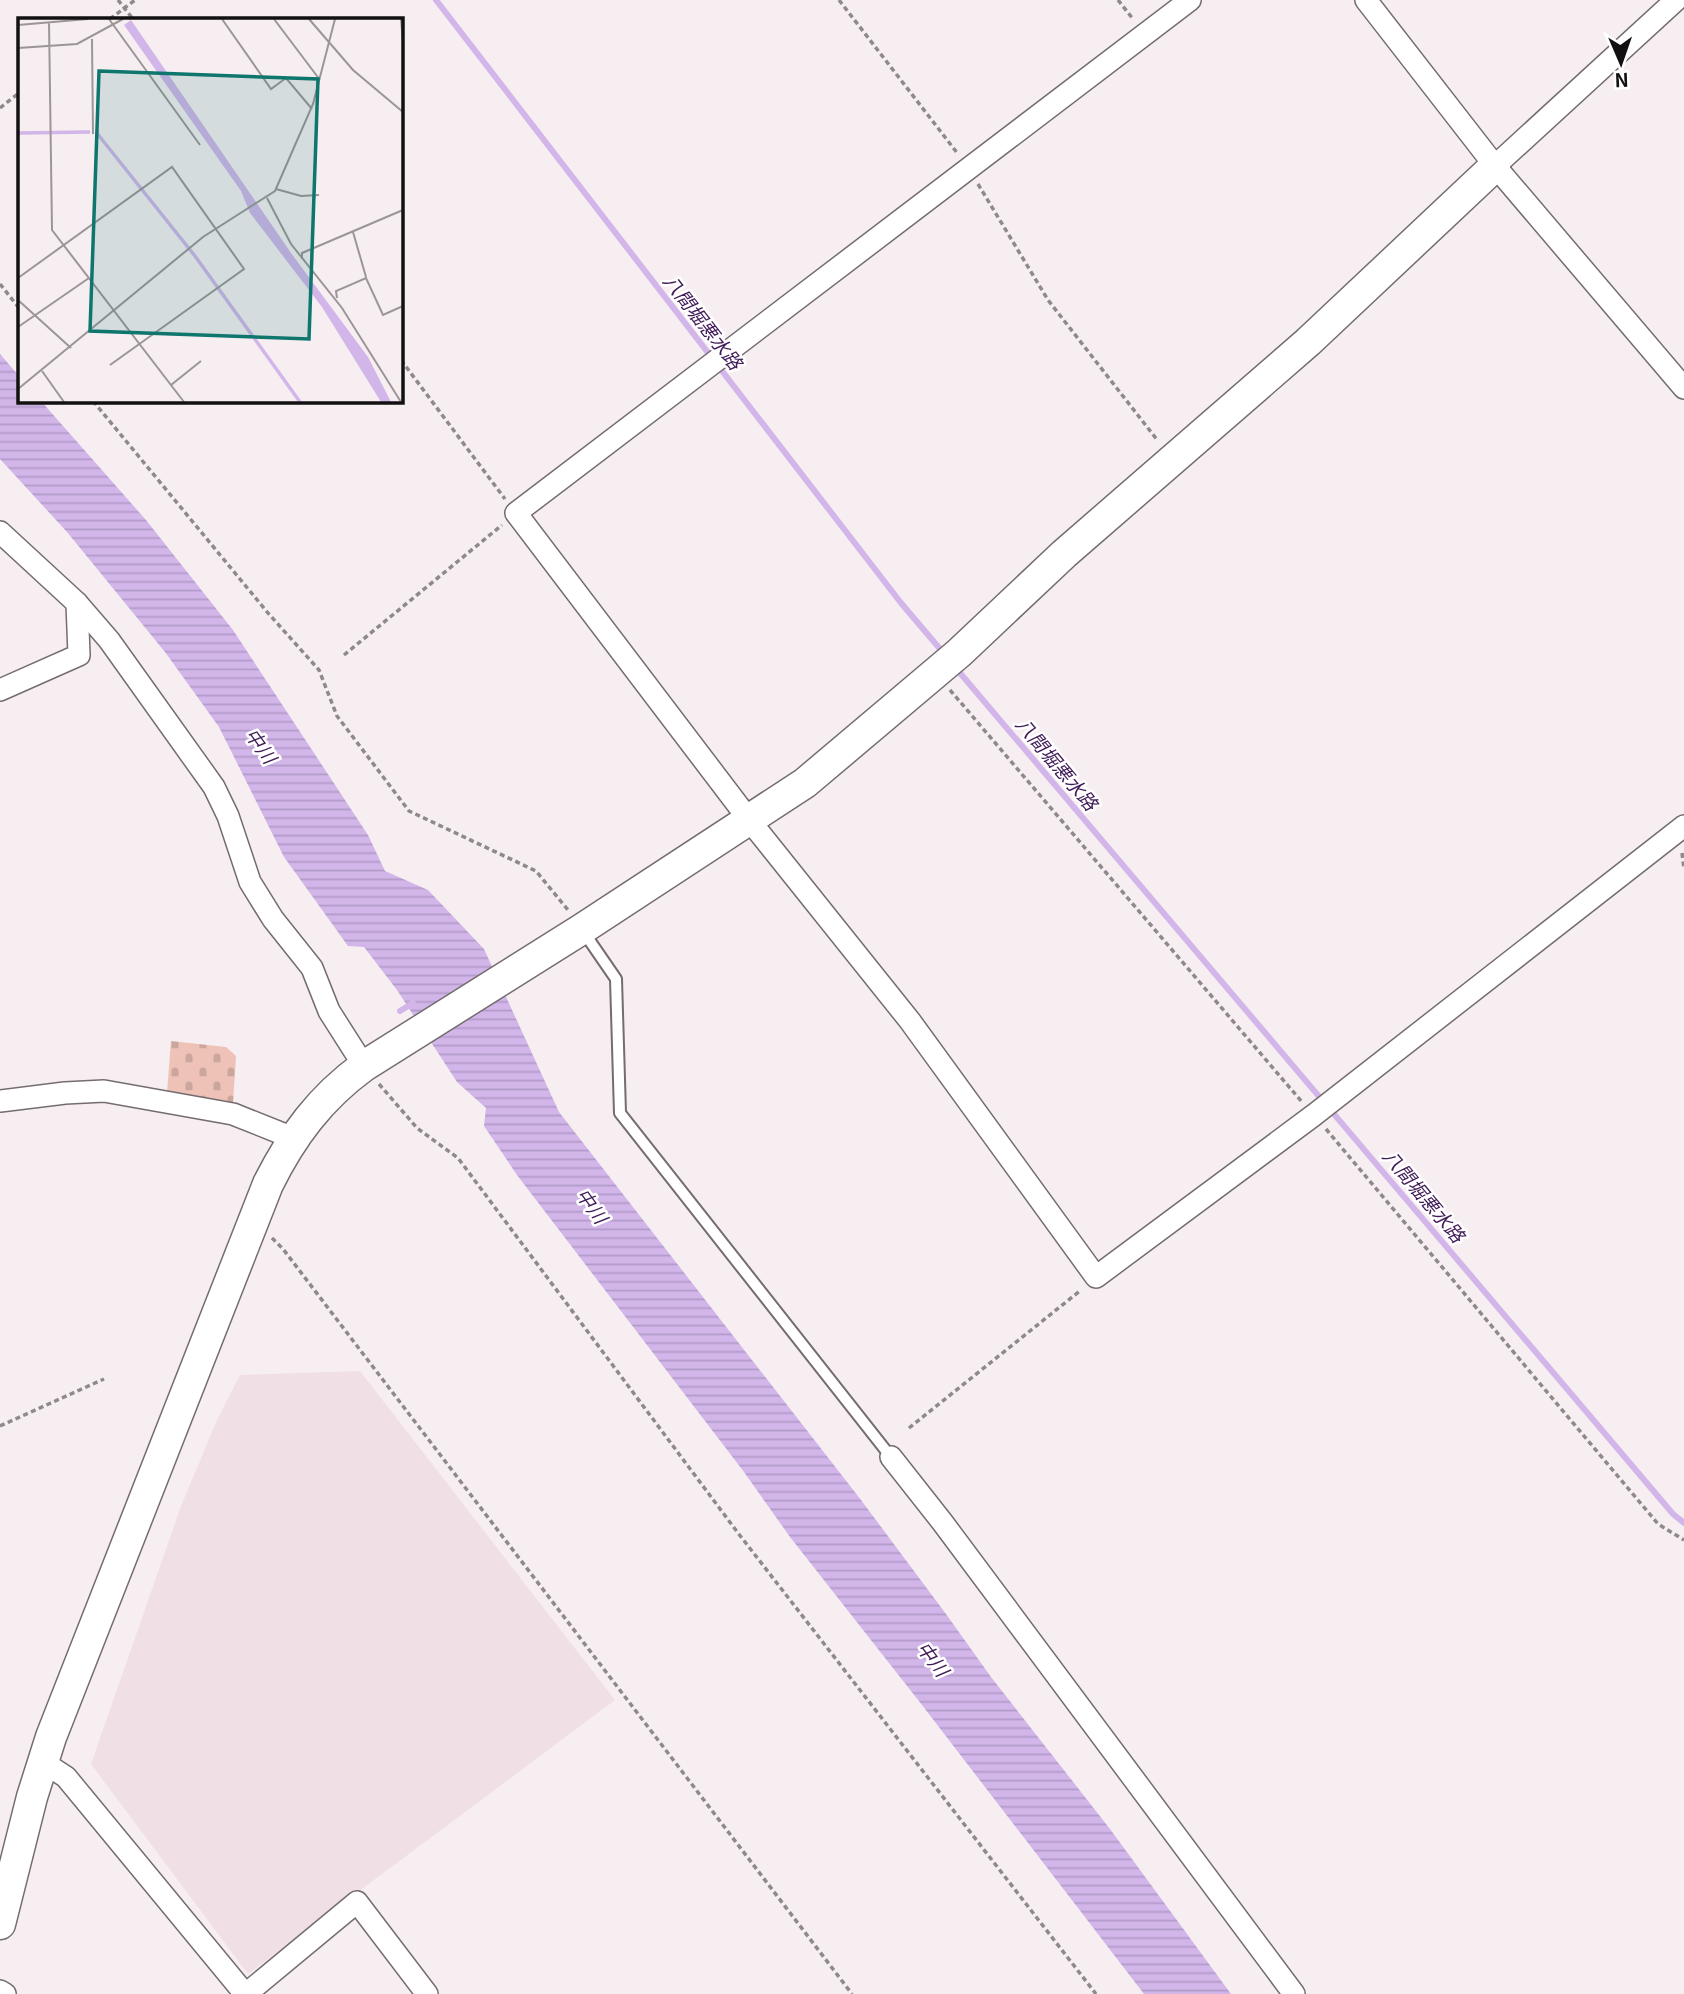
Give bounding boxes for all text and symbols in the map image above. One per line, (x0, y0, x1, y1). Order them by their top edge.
inset map (18, 18, 402, 402)
north arrow (1586, 28, 1656, 98)
text: N (1614, 68, 1629, 95)
water label: 八間堀悪水路 (658, 268, 751, 376)
water label: 八間堀悪水路 (1011, 711, 1106, 817)
water label: 中川 (240, 722, 285, 770)
water label: 八間堀悪水路 (1378, 1143, 1473, 1249)
water label: 中川 (571, 1182, 616, 1230)
water label: 中川 (912, 1635, 957, 1683)

